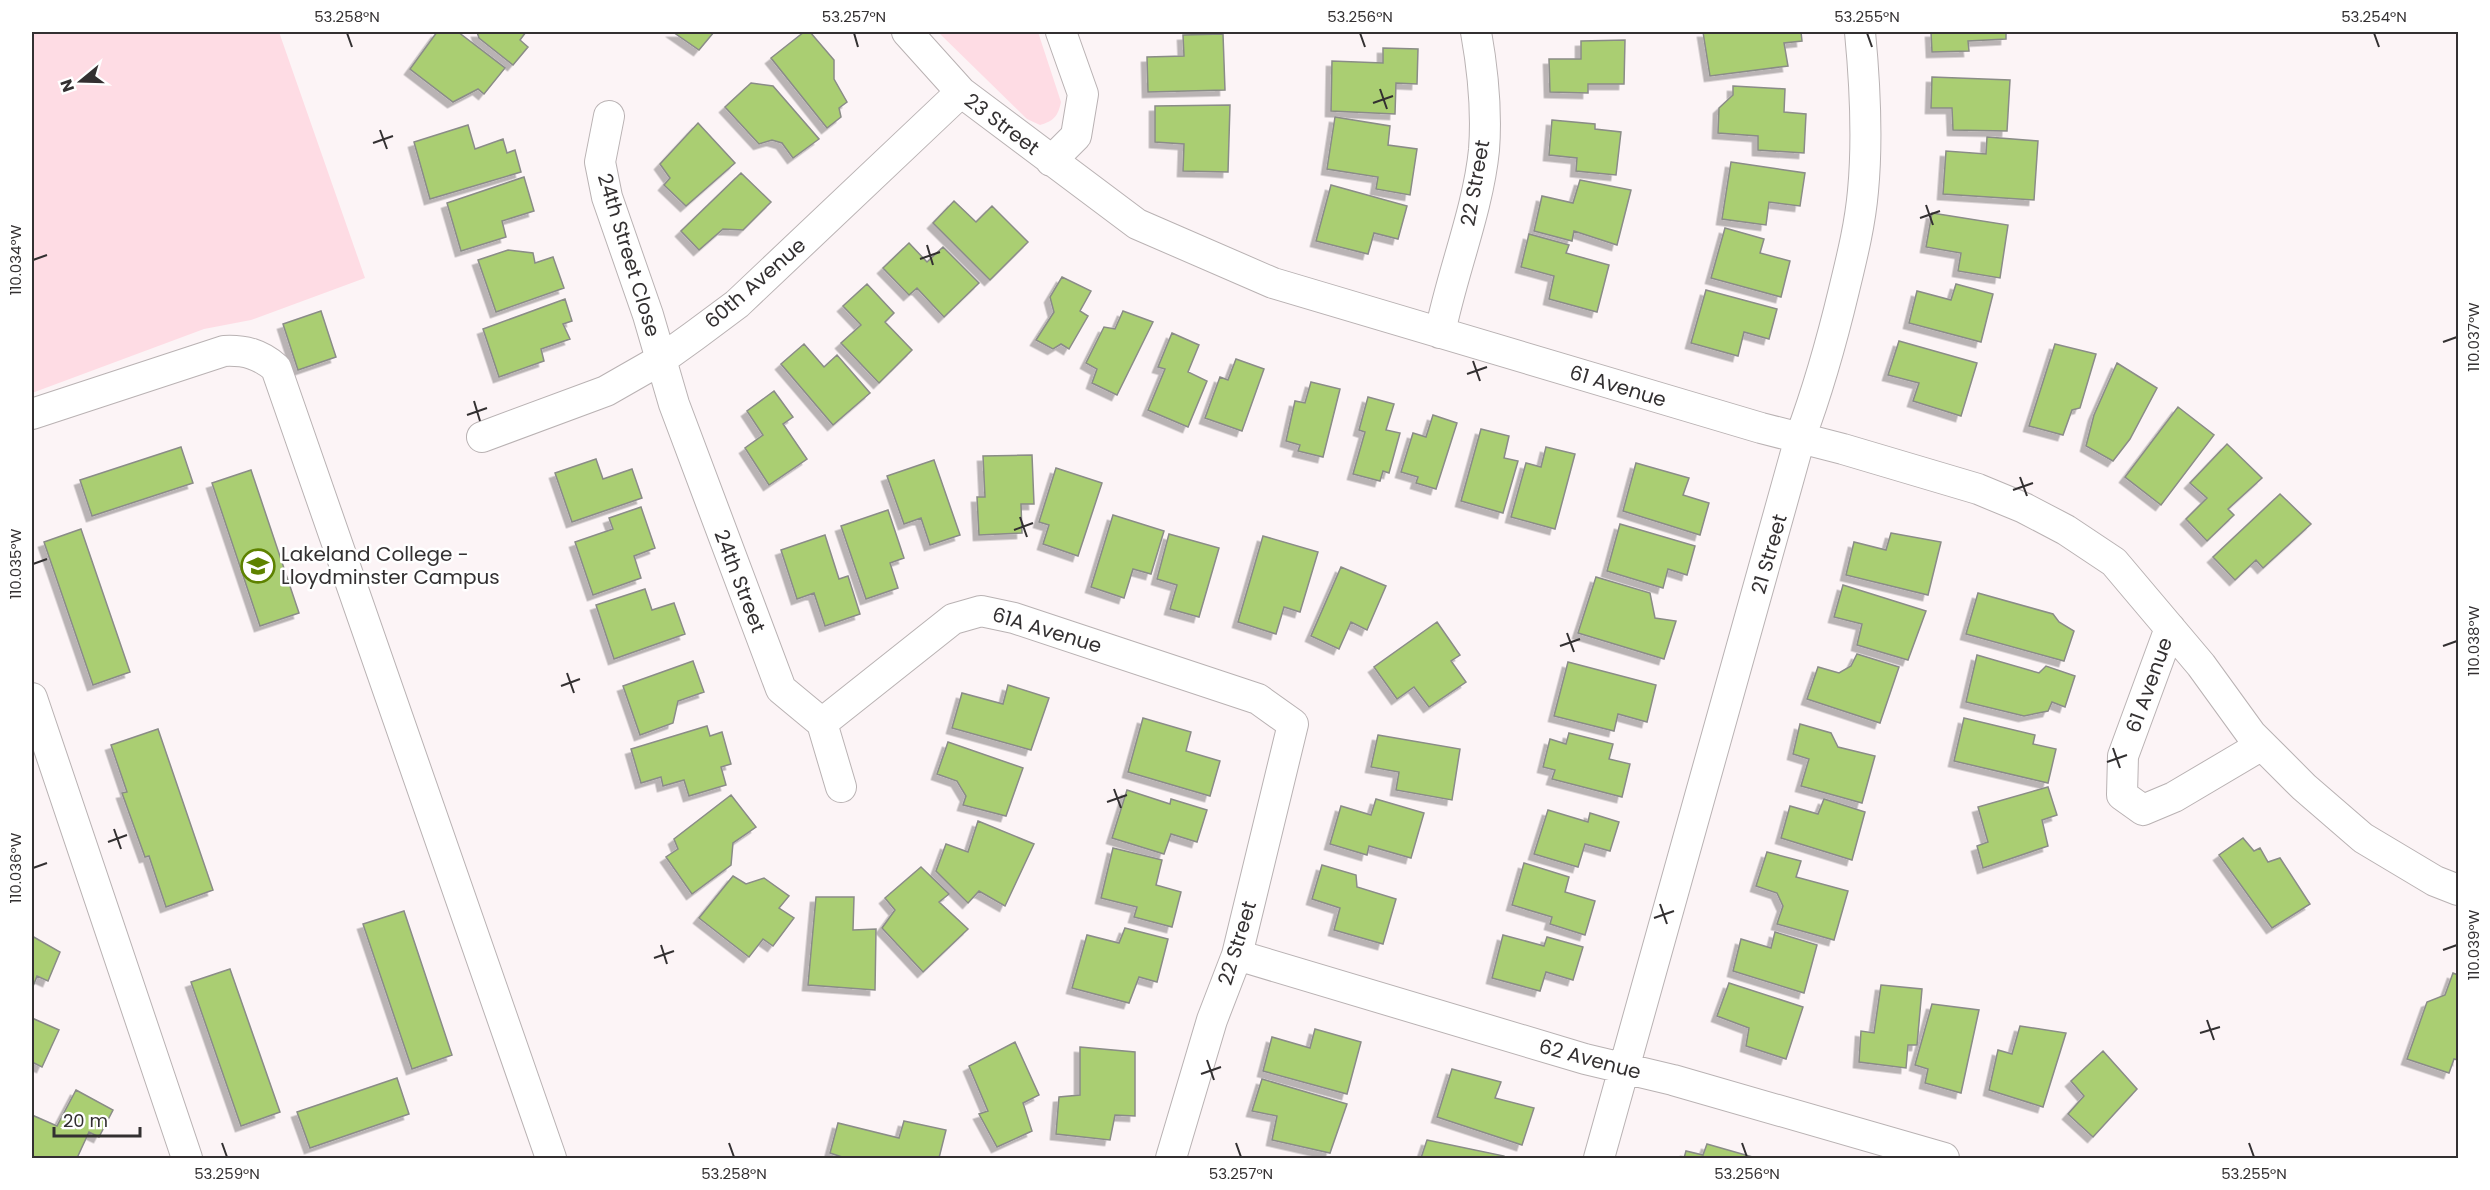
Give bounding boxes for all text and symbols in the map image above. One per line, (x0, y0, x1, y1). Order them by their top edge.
text: 53.258°N (314, 6, 380, 27)
text: 53.257°N (822, 6, 886, 27)
text: 53.256°N (1327, 6, 1393, 27)
text: 53.255°N (1834, 6, 1900, 27)
text: 53.254°N (2341, 6, 2407, 27)
north arrow (51, 51, 111, 111)
text: N (54, 76, 80, 95)
street label: 23 Street (959, 87, 1045, 161)
street label: 22 Street (1454, 138, 1496, 228)
street label: 24th Street Close (591, 170, 667, 340)
text: 110.034°W (5, 224, 26, 295)
street label: 60th Avenue (698, 231, 812, 335)
text: 110.037°W (2463, 302, 2484, 372)
street label: 61 Avenue (1566, 358, 1670, 414)
street label: 21 Street (1744, 511, 1794, 597)
street label: 24th Street (708, 526, 772, 636)
text: 110.035°W (5, 528, 26, 599)
place label: Lakeland College - Lloydminster Campus (281, 540, 500, 591)
school or university icon: Lakeland College - Lloydminster Campus (240, 548, 276, 584)
street label: 61A Avenue (989, 600, 1105, 660)
text: 110.038°W (2463, 605, 2484, 676)
street label: 61 Avenue (2119, 633, 2179, 737)
text: 110.036°W (5, 832, 26, 903)
street label: 22 Street (1211, 897, 1263, 989)
text: 110.039°W (2463, 909, 2484, 980)
street label: 62 Avenue (1536, 1032, 1644, 1086)
scale bar (54, 1100, 140, 1138)
text: 20 m (63, 1108, 108, 1133)
text: 53.259°N (194, 1163, 260, 1184)
text: 53.258°N (701, 1163, 767, 1184)
text: 53.257°N (1209, 1163, 1273, 1184)
text: 53.256°N (1714, 1163, 1780, 1184)
text: 53.255°N (2221, 1163, 2287, 1184)

